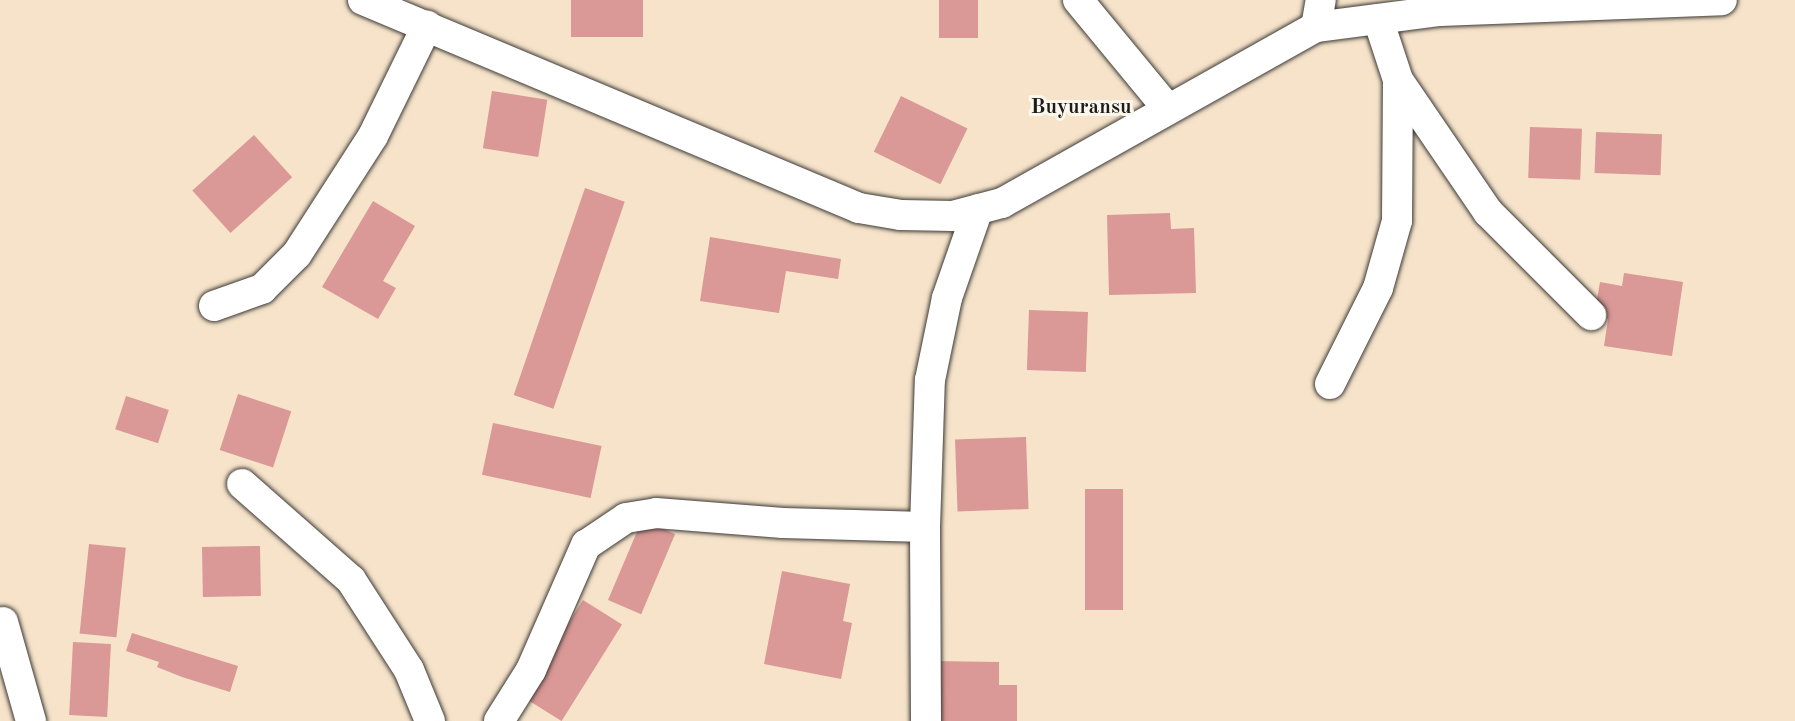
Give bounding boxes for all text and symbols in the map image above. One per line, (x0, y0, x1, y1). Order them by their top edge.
district label: Buyuransu (1030, 95, 1132, 121)

